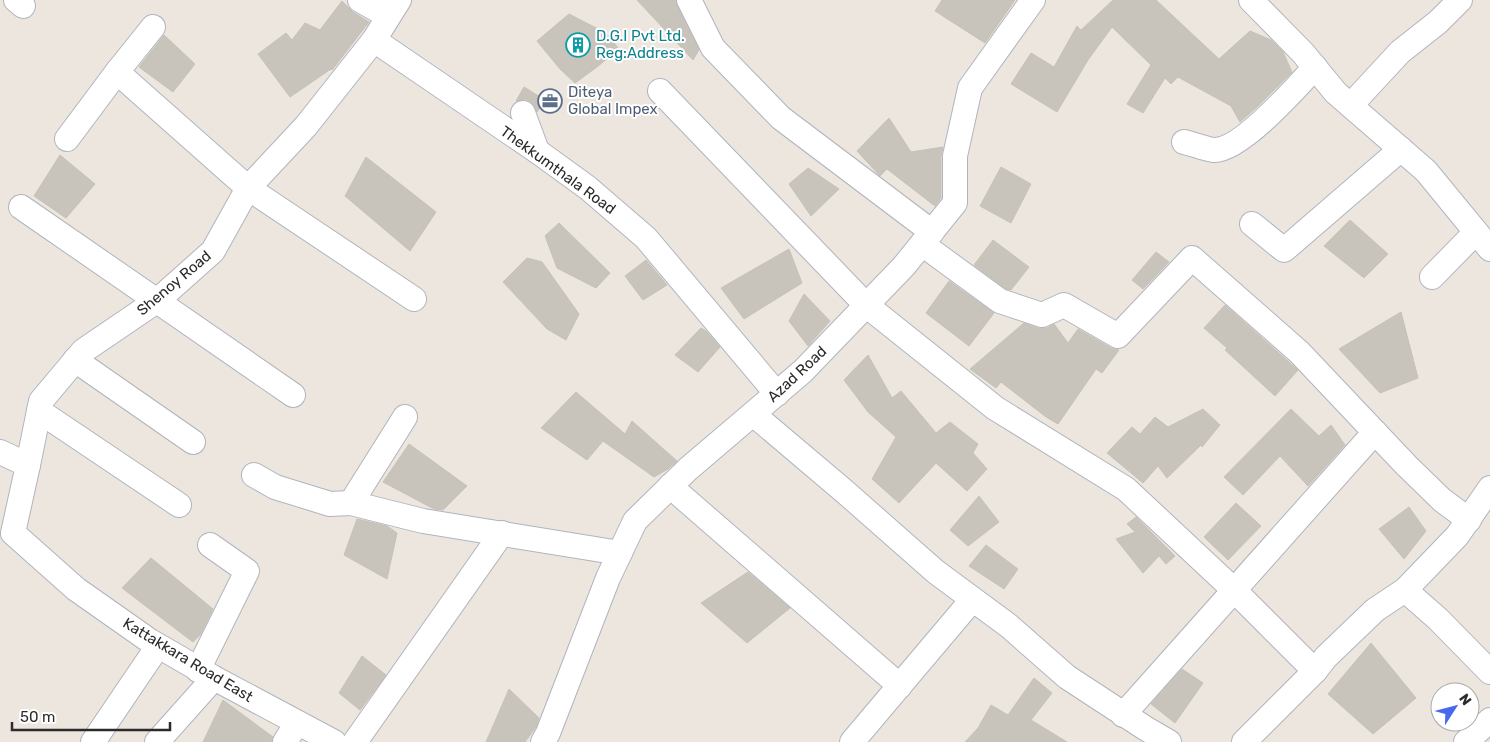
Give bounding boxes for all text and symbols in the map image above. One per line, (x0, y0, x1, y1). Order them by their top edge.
place label: D.G.I Pvt Ltd. Reg:Address (596, 27, 685, 62)
building icon: D.G.I Pvt Ltd. Reg:Address (565, 32, 591, 58)
place label: Diteya Global Impex (568, 83, 658, 118)
office icon: Diteya Global Impex (537, 88, 563, 114)
street label: Thekkumthala Road (497, 122, 619, 218)
street label: Shenoy Road (133, 247, 215, 319)
street label: Azad Road (764, 342, 830, 406)
street label: Kattakkara Road East (120, 614, 256, 706)
north arrow (1430, 682, 1480, 732)
text: N (1455, 691, 1475, 709)
scale bar (12, 700, 170, 732)
text: 50 m (20, 708, 55, 726)

